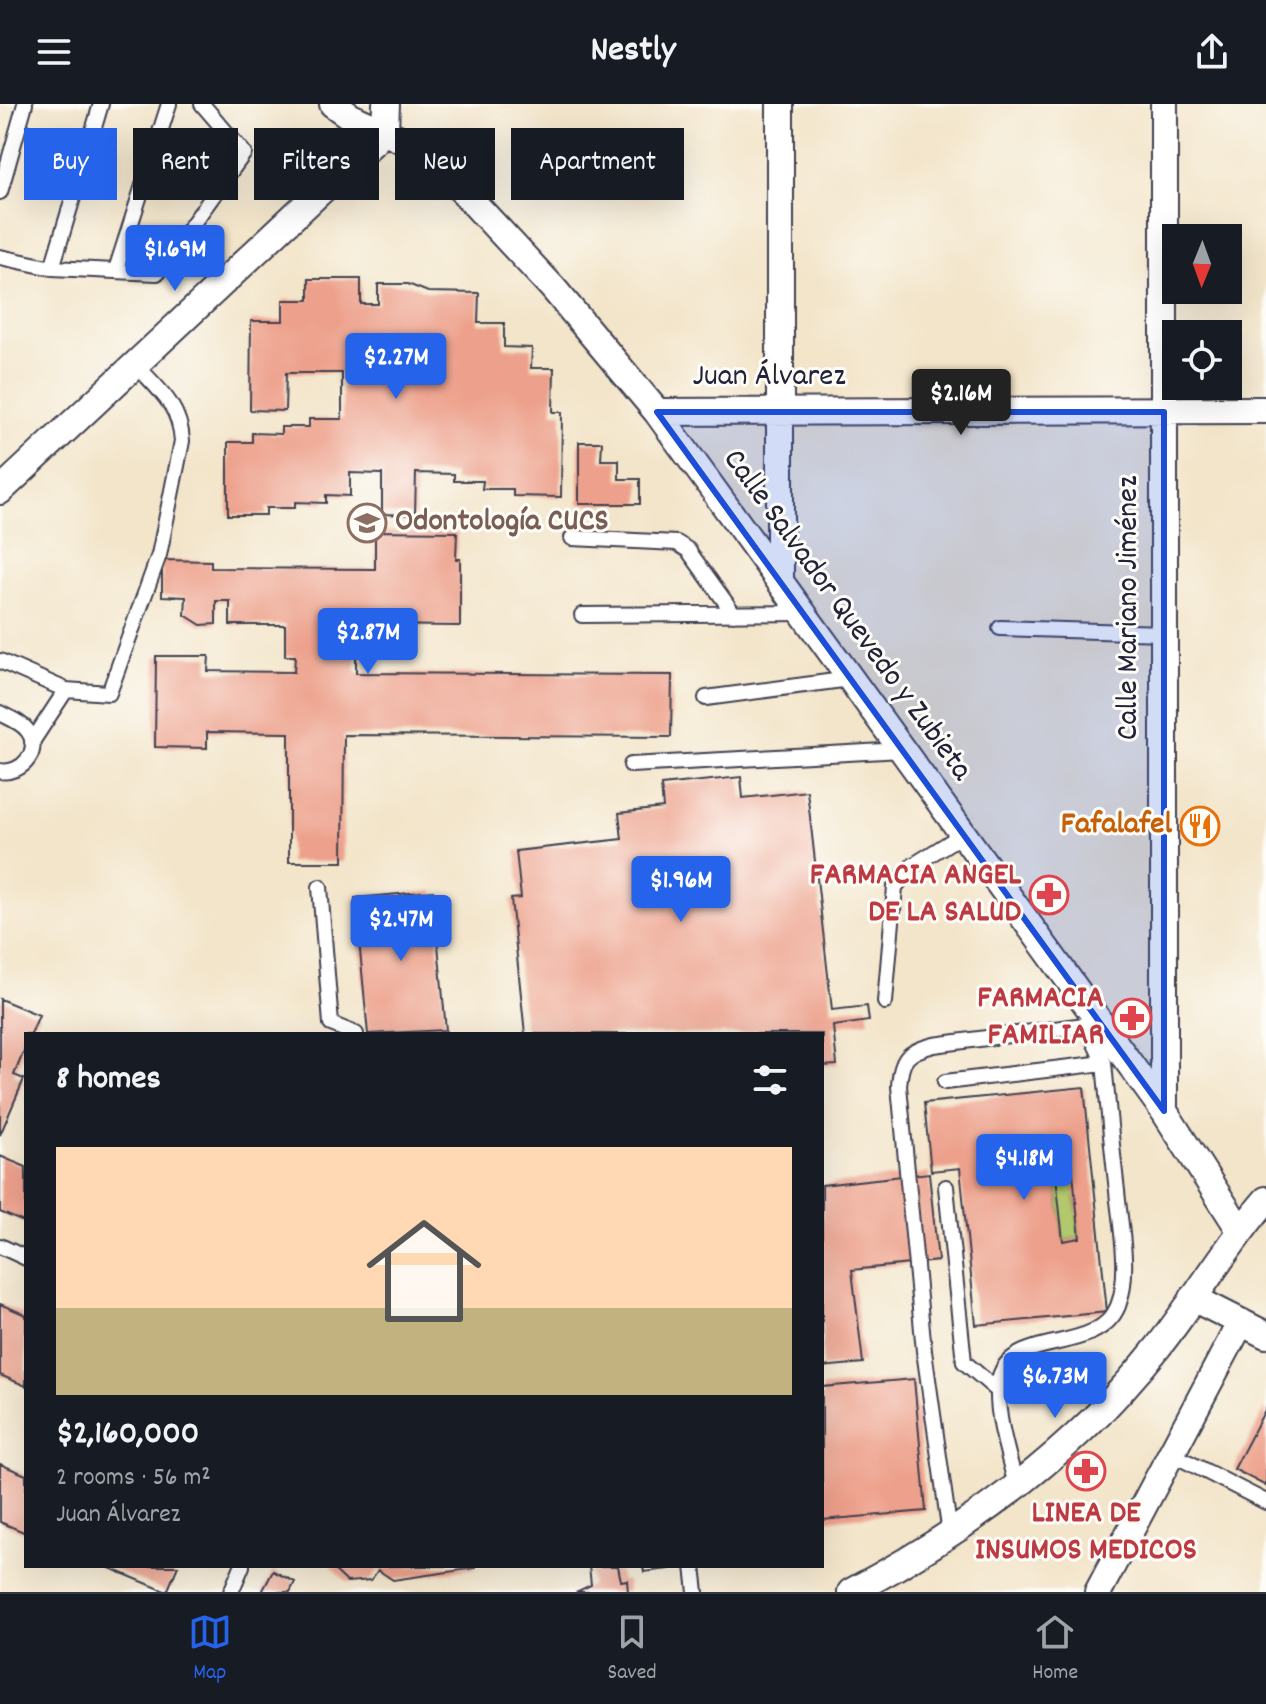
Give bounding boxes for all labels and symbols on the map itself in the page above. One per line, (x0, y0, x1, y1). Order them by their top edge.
north arrow (1162, 224, 1242, 304)
pin: $1.69M (110, 225, 240, 293)
pin: $2.27M (331, 333, 461, 401)
street label: Juan Álvarez (692, 355, 846, 401)
pin: $2.16M (896, 369, 1026, 437)
street label: Calle Salvador Quevedo y Zubieta (710, 441, 983, 792)
street label: Calle Mariano Jiménez (1107, 476, 1153, 740)
place label: Odontología CUCS (395, 500, 609, 546)
school or university icon: Odontología CUCS (346, 502, 388, 544)
pin: $2.87M (303, 608, 433, 676)
place label: Fafalafel (1061, 803, 1172, 849)
restaurant icon: Fafalafel (1179, 805, 1221, 847)
place label: FARMACIA ANGEL DE LA SALUD (810, 854, 1022, 937)
pin: $1.96M (616, 856, 746, 924)
pharmacy icon: FARMACIA ANGEL DE LA SALUD (1028, 874, 1070, 916)
pin: $2.47M (336, 895, 466, 963)
place label: FARMACIA FAMILIAR (977, 977, 1104, 1060)
pharmacy icon: FARMACIA FAMILIAR (1111, 997, 1153, 1039)
pin: $4.18M (959, 1134, 1089, 1202)
pin: $6.73M (990, 1352, 1120, 1420)
pharmacy icon: LINEA DE INSUMOS MEDICOS (1065, 1450, 1107, 1492)
place label: LINEA DE INSUMOS MEDICOS (975, 1492, 1197, 1575)

